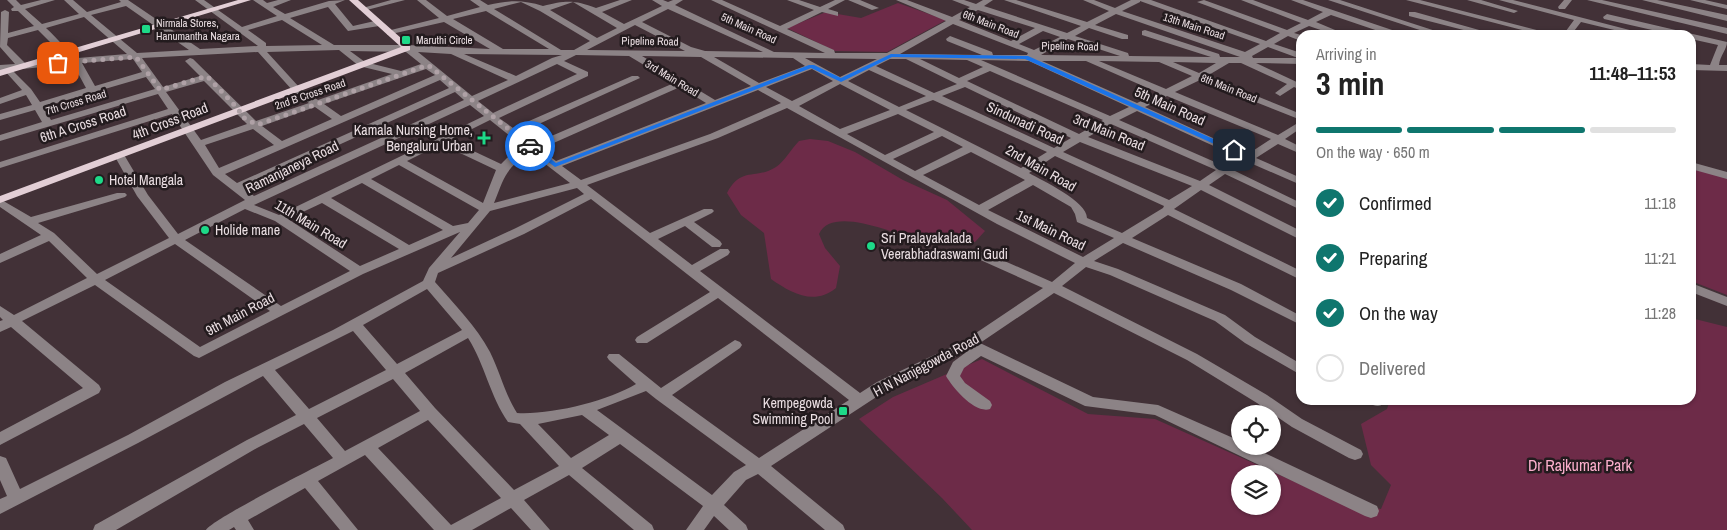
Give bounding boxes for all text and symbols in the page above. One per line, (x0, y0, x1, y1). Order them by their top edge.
street label: 6th Main Road (961, 7, 1021, 41)
street label: 13th Main Road (1161, 9, 1227, 43)
street label: 5th Main Road (719, 10, 779, 46)
place label: Nirmala Stores, Hanumantha Nagara (156, 16, 240, 43)
marker: Nirmala Stores, Hanumantha Nagara (140, 23, 152, 35)
place label: Maruthi Circle (416, 33, 473, 47)
marker: Maruthi Circle (400, 34, 412, 46)
street label: Pipeline Road (621, 34, 679, 48)
street label: Pipeline Road (1041, 39, 1099, 53)
pin (37, 42, 79, 84)
text: Arriving in (1316, 43, 1377, 65)
icon: bag (44, 49, 72, 77)
street label: 3rd Main Road (643, 57, 701, 99)
text: 11:48–11:53 (1589, 60, 1676, 86)
text: 3 min (1316, 62, 1385, 105)
street label: 8th Main Road (1199, 70, 1259, 106)
street label: 2nd B Cross Road (273, 75, 347, 113)
street label: 5th Main Road (1132, 82, 1208, 130)
street label: 7th Cross Road (44, 86, 108, 118)
street label: Sindunadi Road (984, 97, 1066, 149)
street label: 4th Cross Road (130, 98, 210, 144)
street label: 6th A Cross Road (38, 102, 128, 146)
street label: 3rd Main Road (1070, 109, 1148, 155)
place label: Kamala Nursing Home, Bengaluru Urban (354, 121, 473, 155)
courier (505, 121, 555, 171)
pin (1213, 129, 1255, 171)
marker: Kamala Nursing Home, Bengaluru Urban (477, 131, 491, 145)
icon: car (516, 132, 544, 160)
icon: home (1220, 136, 1248, 164)
street label: Ramanjaneya Road (242, 137, 342, 197)
street label: 2nd Main Road (1003, 141, 1079, 195)
text: On the way · 650 m (1316, 141, 1430, 163)
place label: Hotel Mangala (109, 171, 184, 189)
marker: Hotel Mangala (93, 174, 105, 186)
icon: check (1316, 189, 1344, 217)
text: Confirmed (1359, 190, 1432, 216)
text: 11:18 (1644, 192, 1676, 214)
street label: 11th Main Road (272, 195, 350, 253)
street label: 1st Main Road (1013, 206, 1089, 254)
place label: Holide mane (215, 221, 280, 239)
marker: Holide mane (199, 224, 211, 236)
place label: Sri Pralayakalada Veerabhadraswami Gudi (881, 229, 1008, 263)
marker: Sri Pralayakalada Veerabhadraswami Gudi (865, 240, 877, 252)
icon: check (1316, 244, 1344, 272)
text: Preparing (1359, 245, 1427, 271)
text: 11:21 (1644, 247, 1676, 269)
street label: 9th Main Road (203, 288, 277, 340)
icon: check (1316, 299, 1344, 327)
text: On the way (1359, 300, 1438, 326)
text: 11:28 (1644, 302, 1676, 324)
street label: H N Nanjegowda Road (870, 329, 982, 401)
text: Delivered (1359, 355, 1426, 381)
place label: Kempegowda Swimming Pool (753, 394, 834, 428)
marker: Kempegowda Swimming Pool (837, 405, 849, 417)
map controls (1231, 405, 1281, 515)
button: locate (1231, 405, 1281, 455)
park label: Dr Rajkumar Park (1528, 454, 1633, 476)
button: layers (1231, 465, 1281, 515)

